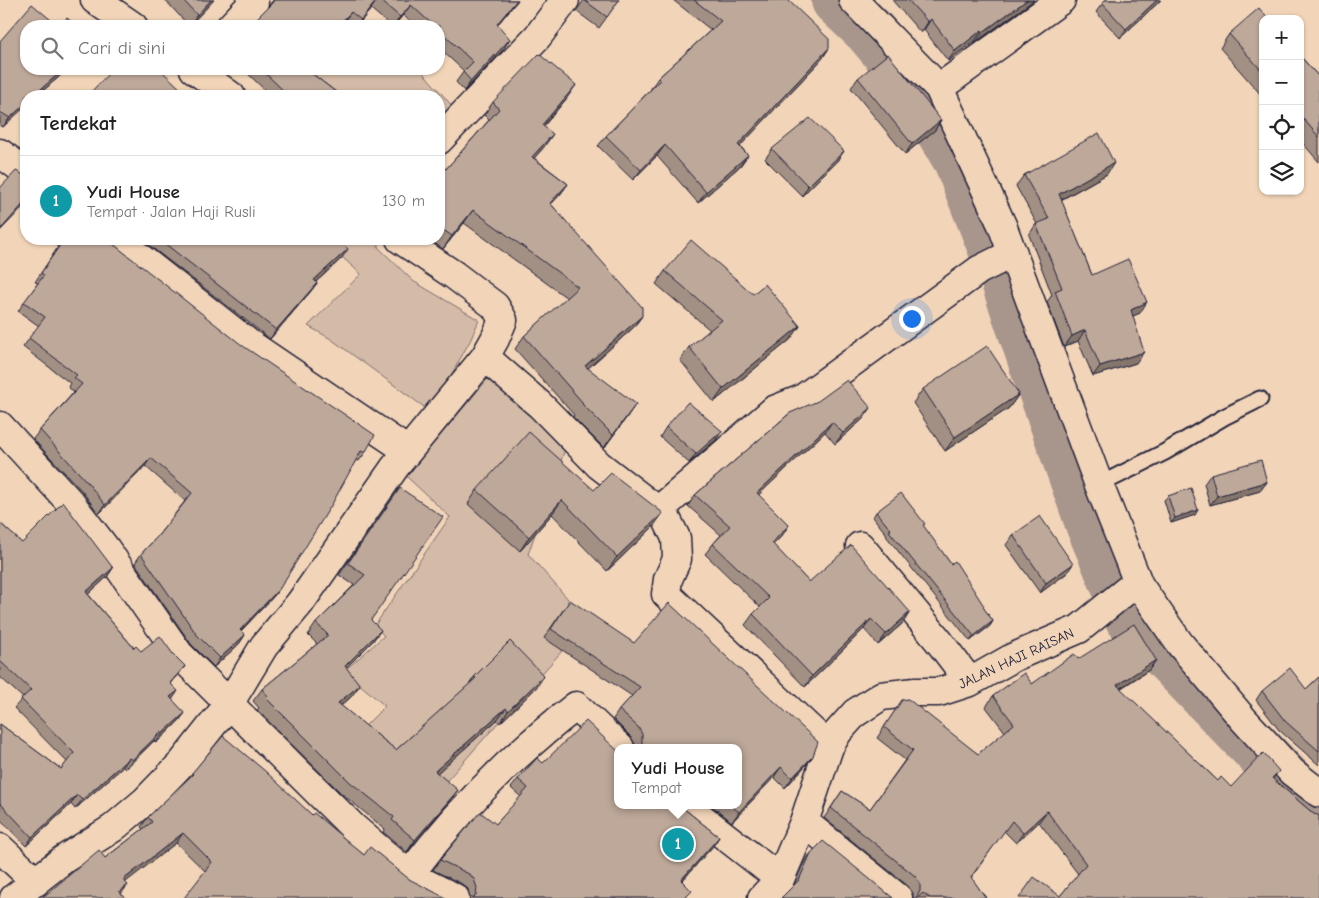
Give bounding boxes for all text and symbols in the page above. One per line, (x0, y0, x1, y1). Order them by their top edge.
map controls (1259, 15, 1304, 195)
button: + (1259, 15, 1304, 60)
search box (20, 20, 445, 75)
icon: search (38, 34, 66, 62)
text: Cari di sini (78, 37, 165, 59)
button: − (1259, 60, 1304, 105)
button: locate (1259, 105, 1304, 150)
text: Terdekat (40, 111, 116, 135)
button: layers (1259, 150, 1304, 195)
text: Yudi House (87, 181, 180, 203)
text: 1 (53, 192, 59, 210)
text: 130 m (382, 192, 425, 210)
text: Tempat · Jalan Haji Rusli (87, 203, 256, 221)
your location (899, 306, 925, 332)
street label: JALAN HAJI RAISAN (956, 624, 1077, 693)
popup (614, 744, 742, 809)
text: Yudi House (632, 757, 724, 779)
text: Tempat (632, 779, 681, 797)
pin: 1 (662, 825, 694, 863)

